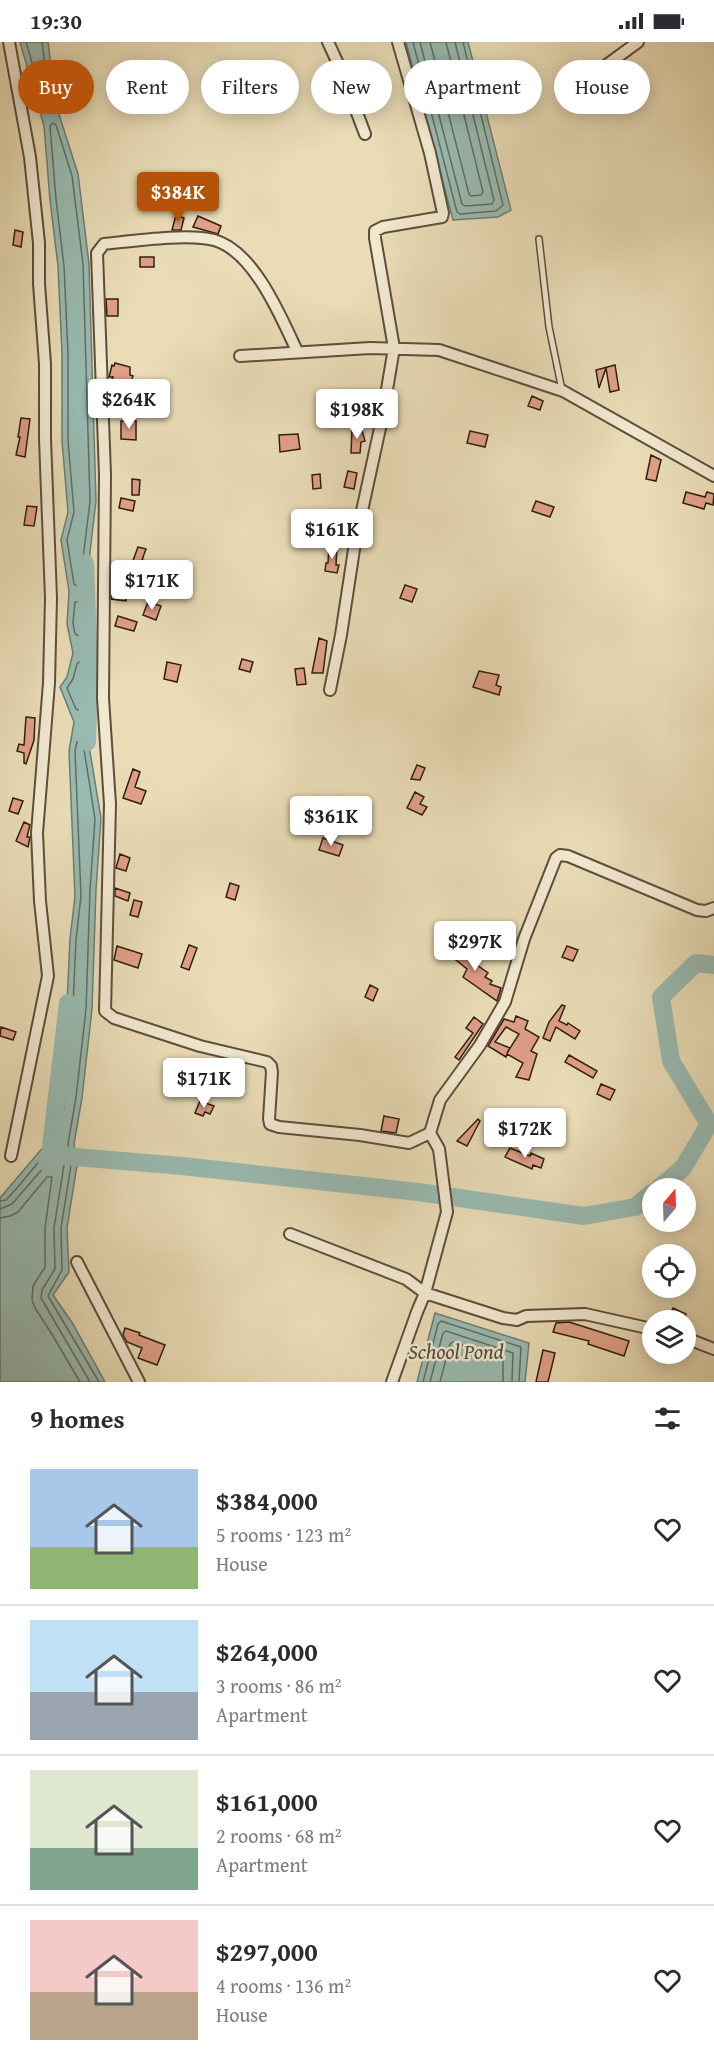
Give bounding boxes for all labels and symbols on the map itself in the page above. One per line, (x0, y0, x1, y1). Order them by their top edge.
pin: $384K (136, 172, 220, 223)
pin: $264K (87, 379, 171, 430)
pin: $198K (315, 389, 399, 440)
pin: $161K (290, 509, 374, 560)
pin: $171K (110, 560, 194, 611)
pin: $361K (289, 796, 373, 847)
pin: $297K (433, 921, 517, 972)
pin: $171K (162, 1058, 246, 1109)
pin: $172K (483, 1108, 567, 1159)
north arrow (642, 1178, 696, 1232)
water label: School Pond (408, 1336, 504, 1367)

